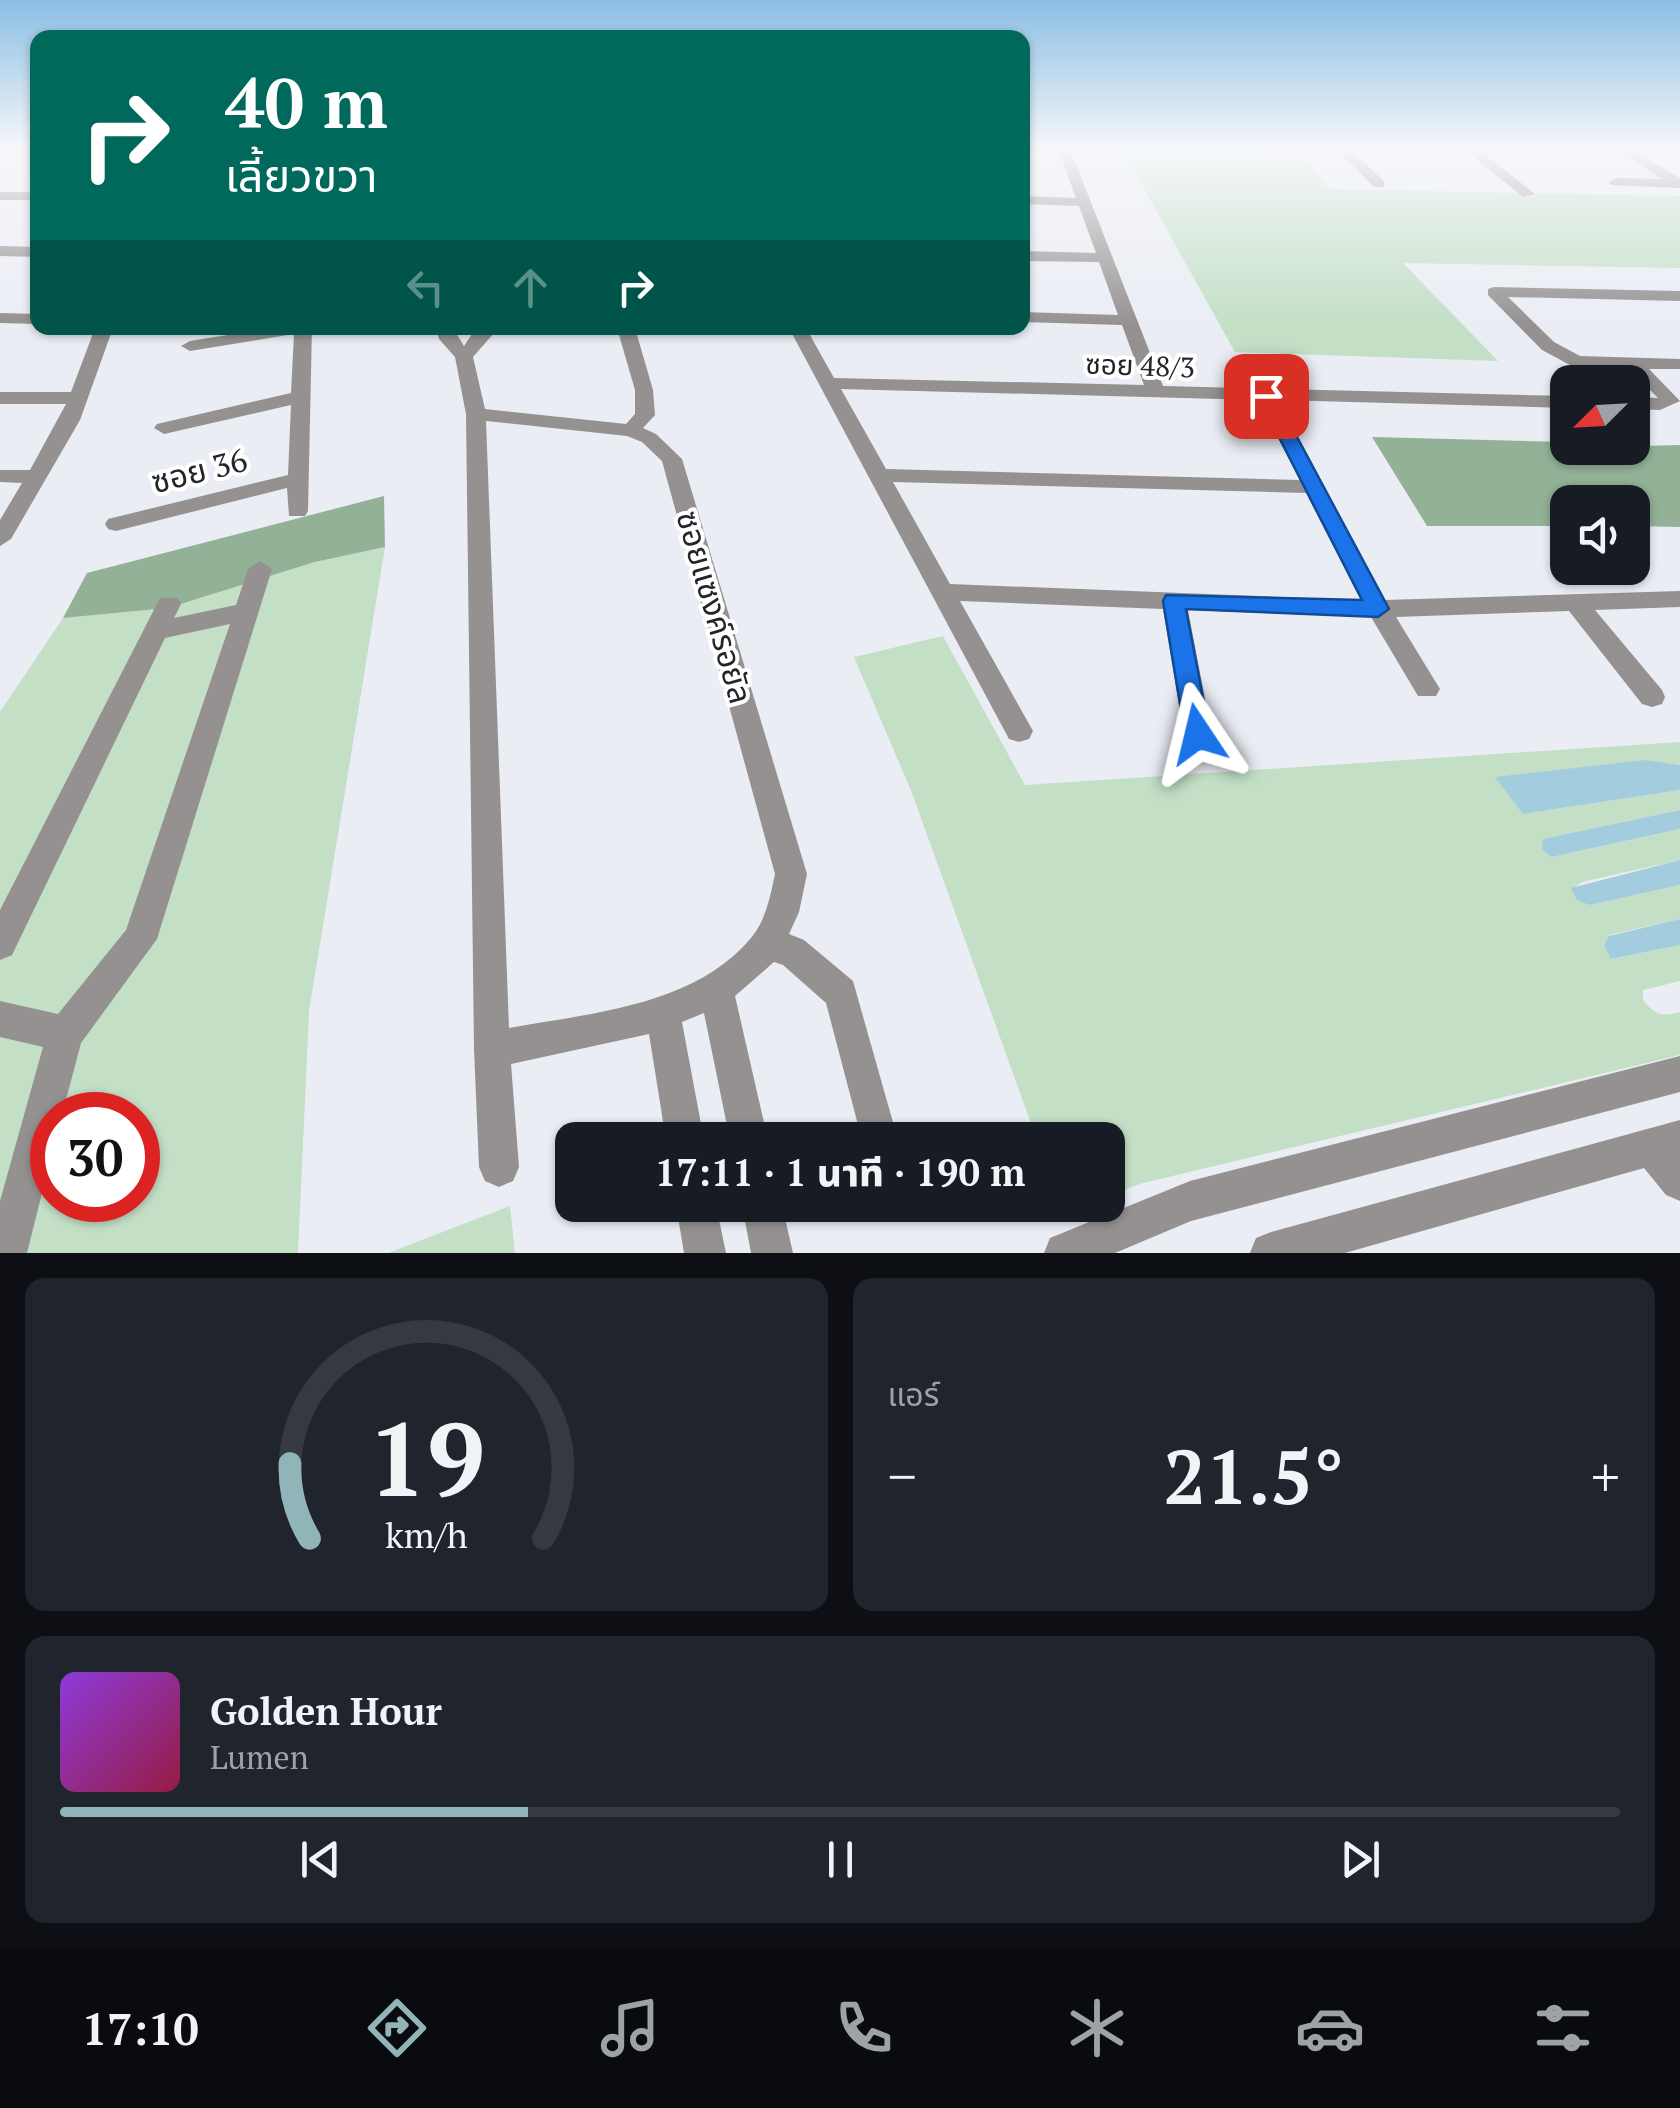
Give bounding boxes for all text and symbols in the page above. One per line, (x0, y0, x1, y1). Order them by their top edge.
text: 40 m (225, 55, 388, 148)
icon: right (60, 70, 190, 200)
text: เลี้ยวขวา (225, 145, 377, 205)
icon: left (398, 260, 453, 315)
icon: ahead (503, 260, 558, 315)
icon: right (608, 260, 663, 315)
street label: ซอย 48/3 (1085, 345, 1195, 385)
pin (1224, 354, 1309, 439)
north arrow (1550, 365, 1650, 465)
map controls (1550, 365, 1650, 585)
icon: arrive (1239, 369, 1294, 424)
street label: ซอย 36 (147, 438, 251, 502)
button: sound (1550, 485, 1650, 585)
street label: ซอยแซงค์รอยัล (667, 506, 763, 708)
position arrow (1146, 682, 1250, 786)
speed limit sign: 30 (30, 1092, 160, 1222)
text: 17:11 · 1 นาที · 190 m (655, 1147, 1025, 1197)
text: แอร์ (888, 1373, 939, 1415)
text: 19 (367, 1388, 485, 1526)
text: 21.5° (1164, 1426, 1344, 1525)
text: − (888, 1439, 917, 1512)
text: + (1591, 1439, 1620, 1512)
text: km/h (385, 1511, 468, 1558)
text: Golden Hour (210, 1686, 442, 1736)
text: Lumen (210, 1736, 309, 1778)
icon: previous (293, 1832, 348, 1887)
icon: pause (813, 1832, 868, 1887)
icon: next (1333, 1832, 1388, 1887)
icon: directions (362, 1993, 432, 2063)
icon: music (595, 1993, 665, 2063)
icon: phone (829, 1993, 899, 2063)
icon: climate (1062, 1993, 1132, 2063)
icon: car (1295, 1993, 1365, 2063)
icon: filters (1528, 1993, 1598, 2063)
text: 17:10 (82, 1998, 199, 2058)

